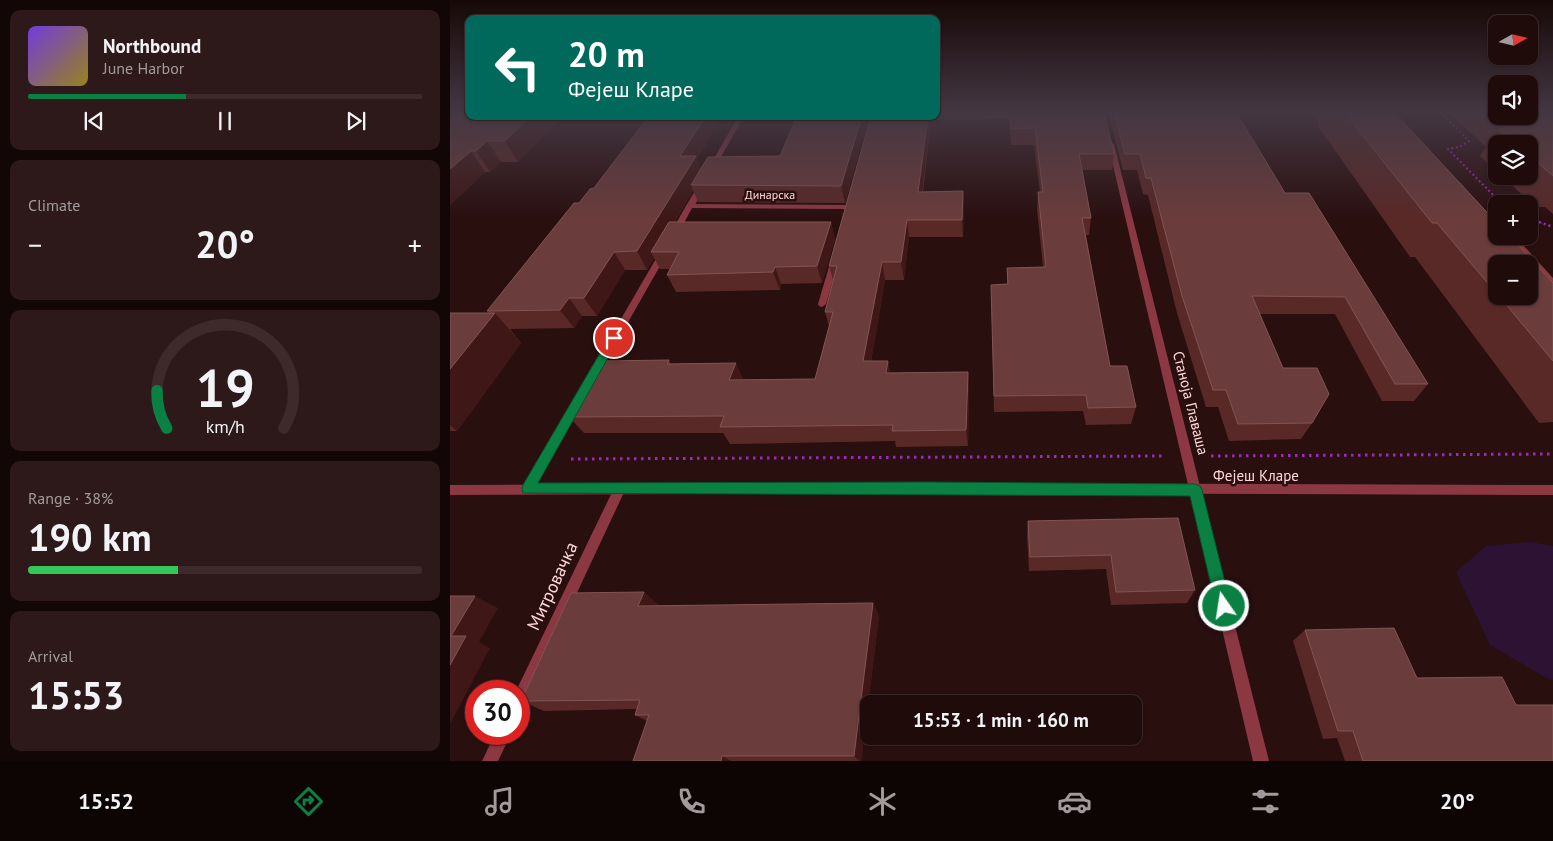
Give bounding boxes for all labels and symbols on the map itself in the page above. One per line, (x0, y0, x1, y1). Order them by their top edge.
north arrow (1488, 15, 1538, 65)
street label: Динарска (745, 187, 795, 202)
pin (593, 317, 635, 359)
street label: Станоја Главаша (1169, 349, 1213, 457)
street label: Фејеш Кларе (1213, 466, 1299, 485)
street label: Митровачка (522, 538, 582, 634)
position arrow (1197, 579, 1249, 631)
speed limit sign: 30 (465, 680, 530, 745)

